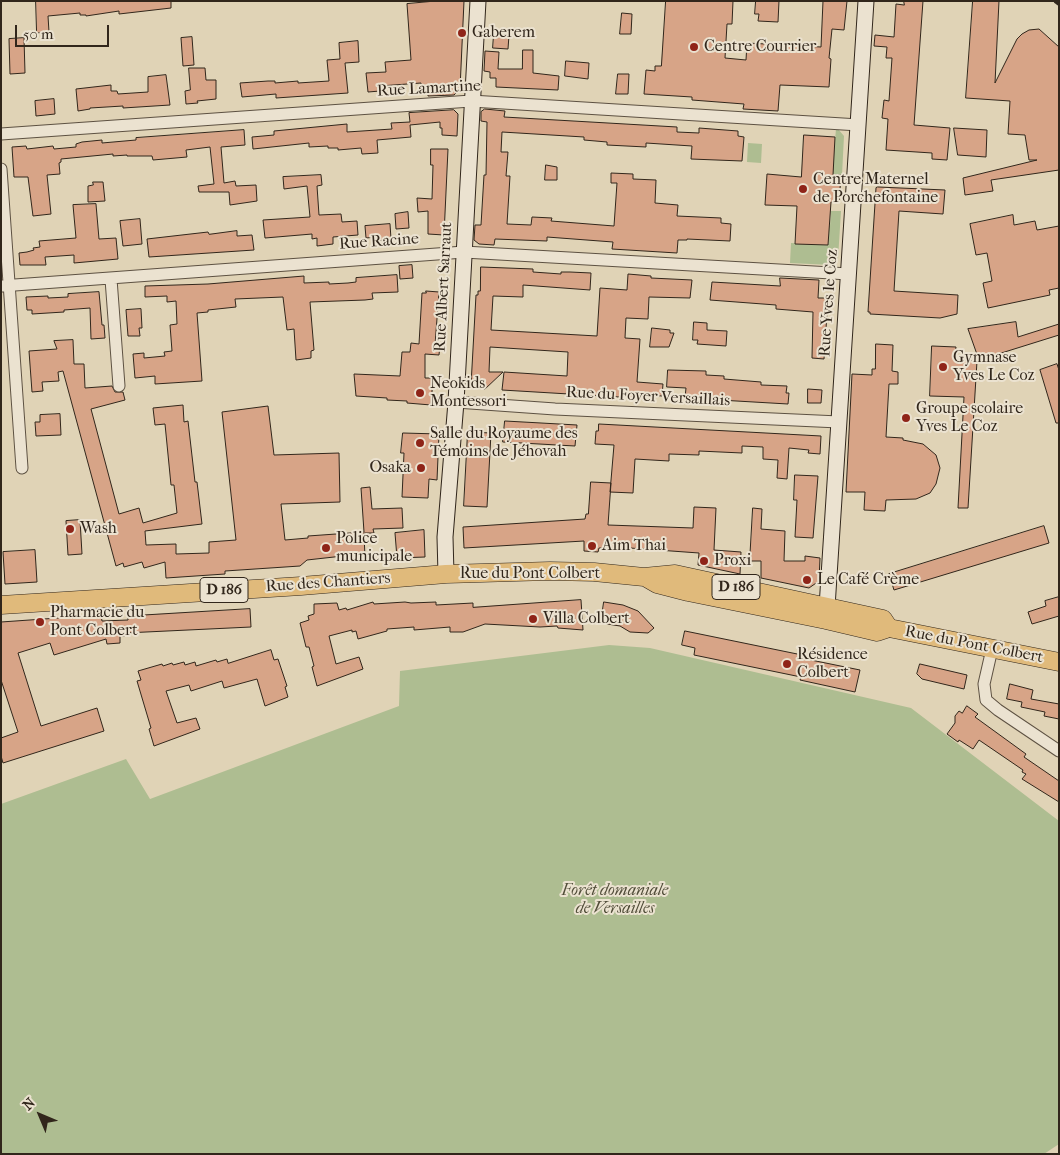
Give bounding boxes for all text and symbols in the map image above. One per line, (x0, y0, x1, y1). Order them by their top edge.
scale bar (18, 15, 111, 47)
place label: Gaberem (472, 23, 535, 43)
text: 50 m (23, 25, 53, 43)
marker: Gaberem (456, 27, 468, 39)
place label: Centre Courrier (704, 37, 816, 57)
marker: Centre Courrier (688, 41, 700, 53)
street label: Rue Lamartine (377, 77, 481, 101)
place label: Centre Maternel de Porchefontaine (813, 170, 938, 208)
marker: Centre Maternel de Porchefontaine (797, 183, 809, 195)
street label: Rue Albert Sarraut (431, 222, 457, 352)
street label: Rue Racine (339, 230, 419, 254)
street label: Rue Yves le Coz (816, 249, 842, 357)
place label: Gymnase Yves Le Coz (953, 348, 1035, 386)
marker: Gymnase Yves Le Coz (937, 361, 949, 373)
place label: Neokids Montessori (430, 374, 507, 412)
street label: Rue du Foyer Versaillais (565, 383, 731, 411)
marker: Neokids Montessori (414, 387, 426, 399)
place label: Groupe scolaire Yves Le Coz (916, 399, 1023, 437)
marker: Groupe scolaire Yves Le Coz (900, 412, 912, 424)
place label: Salle du Royaume des Témoins de Jéhovah (430, 424, 578, 462)
marker: Salle du Royaume des Témoins de Jéhovah (414, 437, 426, 449)
place label: Osaka (369, 458, 411, 478)
marker: Osaka (415, 462, 427, 474)
place label: Wash (80, 519, 117, 539)
marker: Wash (64, 523, 76, 535)
place label: Police municipale (336, 529, 412, 567)
place label: Aim Thai (602, 536, 666, 556)
marker: Aim Thai (586, 540, 598, 552)
marker: Police municipale (320, 542, 332, 554)
place label: Proxi (714, 551, 751, 571)
marker: Proxi (698, 555, 710, 567)
street label: Rue du Pont Colbert (460, 564, 600, 584)
street label: Rue des Chantiers (265, 569, 391, 597)
place label: Le Café Crème (817, 570, 919, 590)
road number: D 186 (712, 574, 760, 600)
marker: Le Café Crème (801, 574, 813, 586)
road number: D 186 (200, 578, 248, 602)
place label: Pharmacie du Pont Colbert (50, 603, 144, 641)
place label: Villa Colbert (543, 609, 630, 629)
marker: Villa Colbert (527, 613, 539, 625)
marker: Pharmacie du Pont Colbert (34, 616, 46, 628)
street label: Rue du Pont Colbert (903, 622, 1045, 668)
place label: Résidence Colbert (797, 645, 868, 683)
marker: Résidence Colbert (781, 658, 793, 670)
park label: Forêt domaniale de Versailles (562, 881, 668, 919)
north arrow (15, 1090, 65, 1140)
text: N (19, 1094, 39, 1114)

